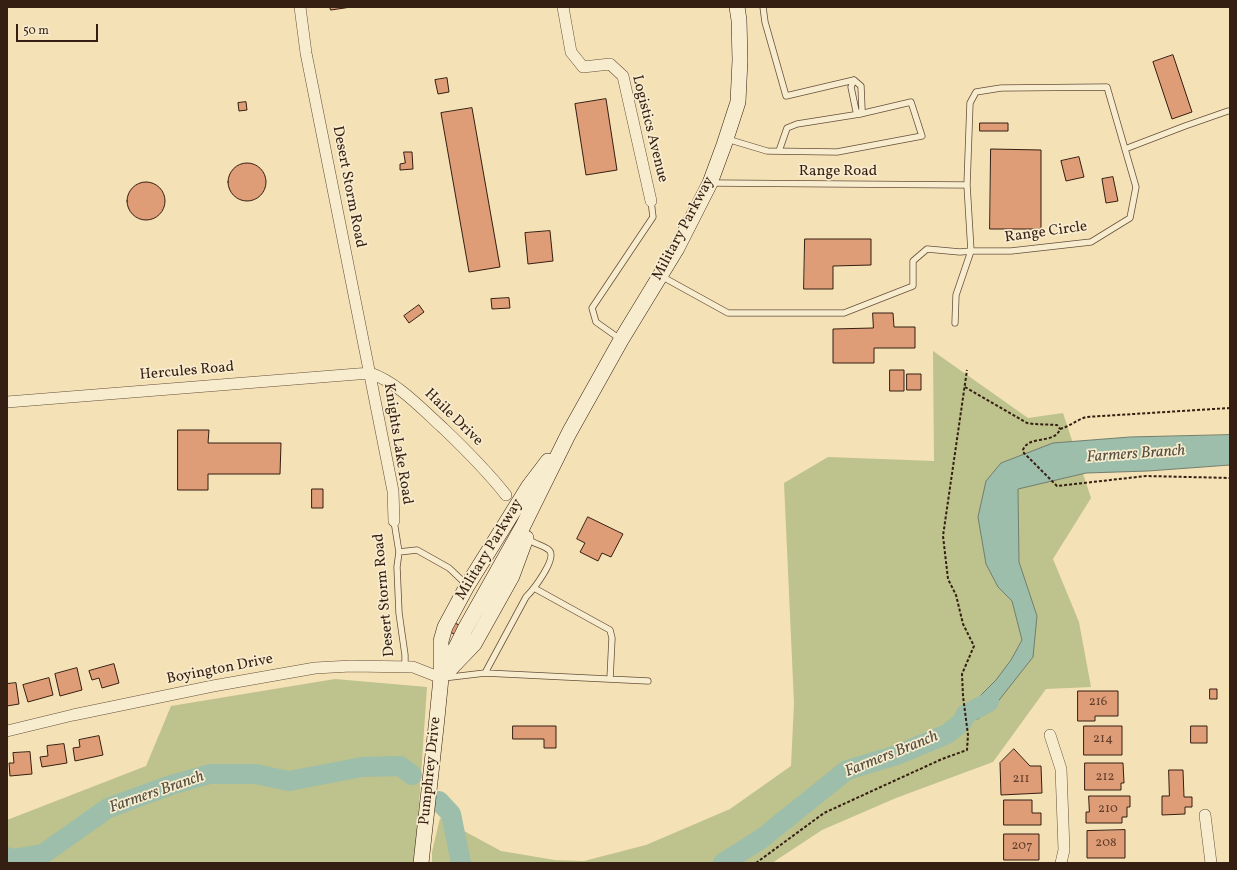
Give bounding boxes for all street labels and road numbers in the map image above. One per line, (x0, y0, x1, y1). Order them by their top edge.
street label: Logistics Avenue (627, 73, 671, 185)
street label: Desert Storm Road (327, 124, 369, 250)
street label: Range Road (799, 163, 877, 181)
street label: Military Parkway (649, 174, 719, 284)
street label: Range Circle (1004, 218, 1088, 248)
street label: Hercules Road (139, 359, 235, 385)
street label: Knights Lake Road (379, 382, 415, 506)
street label: Haile Drive (420, 386, 486, 450)
street label: Military Parkway (453, 496, 527, 604)
street label: Desert Storm Road (371, 532, 399, 658)
street label: Boyington Drive (165, 651, 275, 689)
street label: Pumphrey Drive (416, 716, 446, 826)

